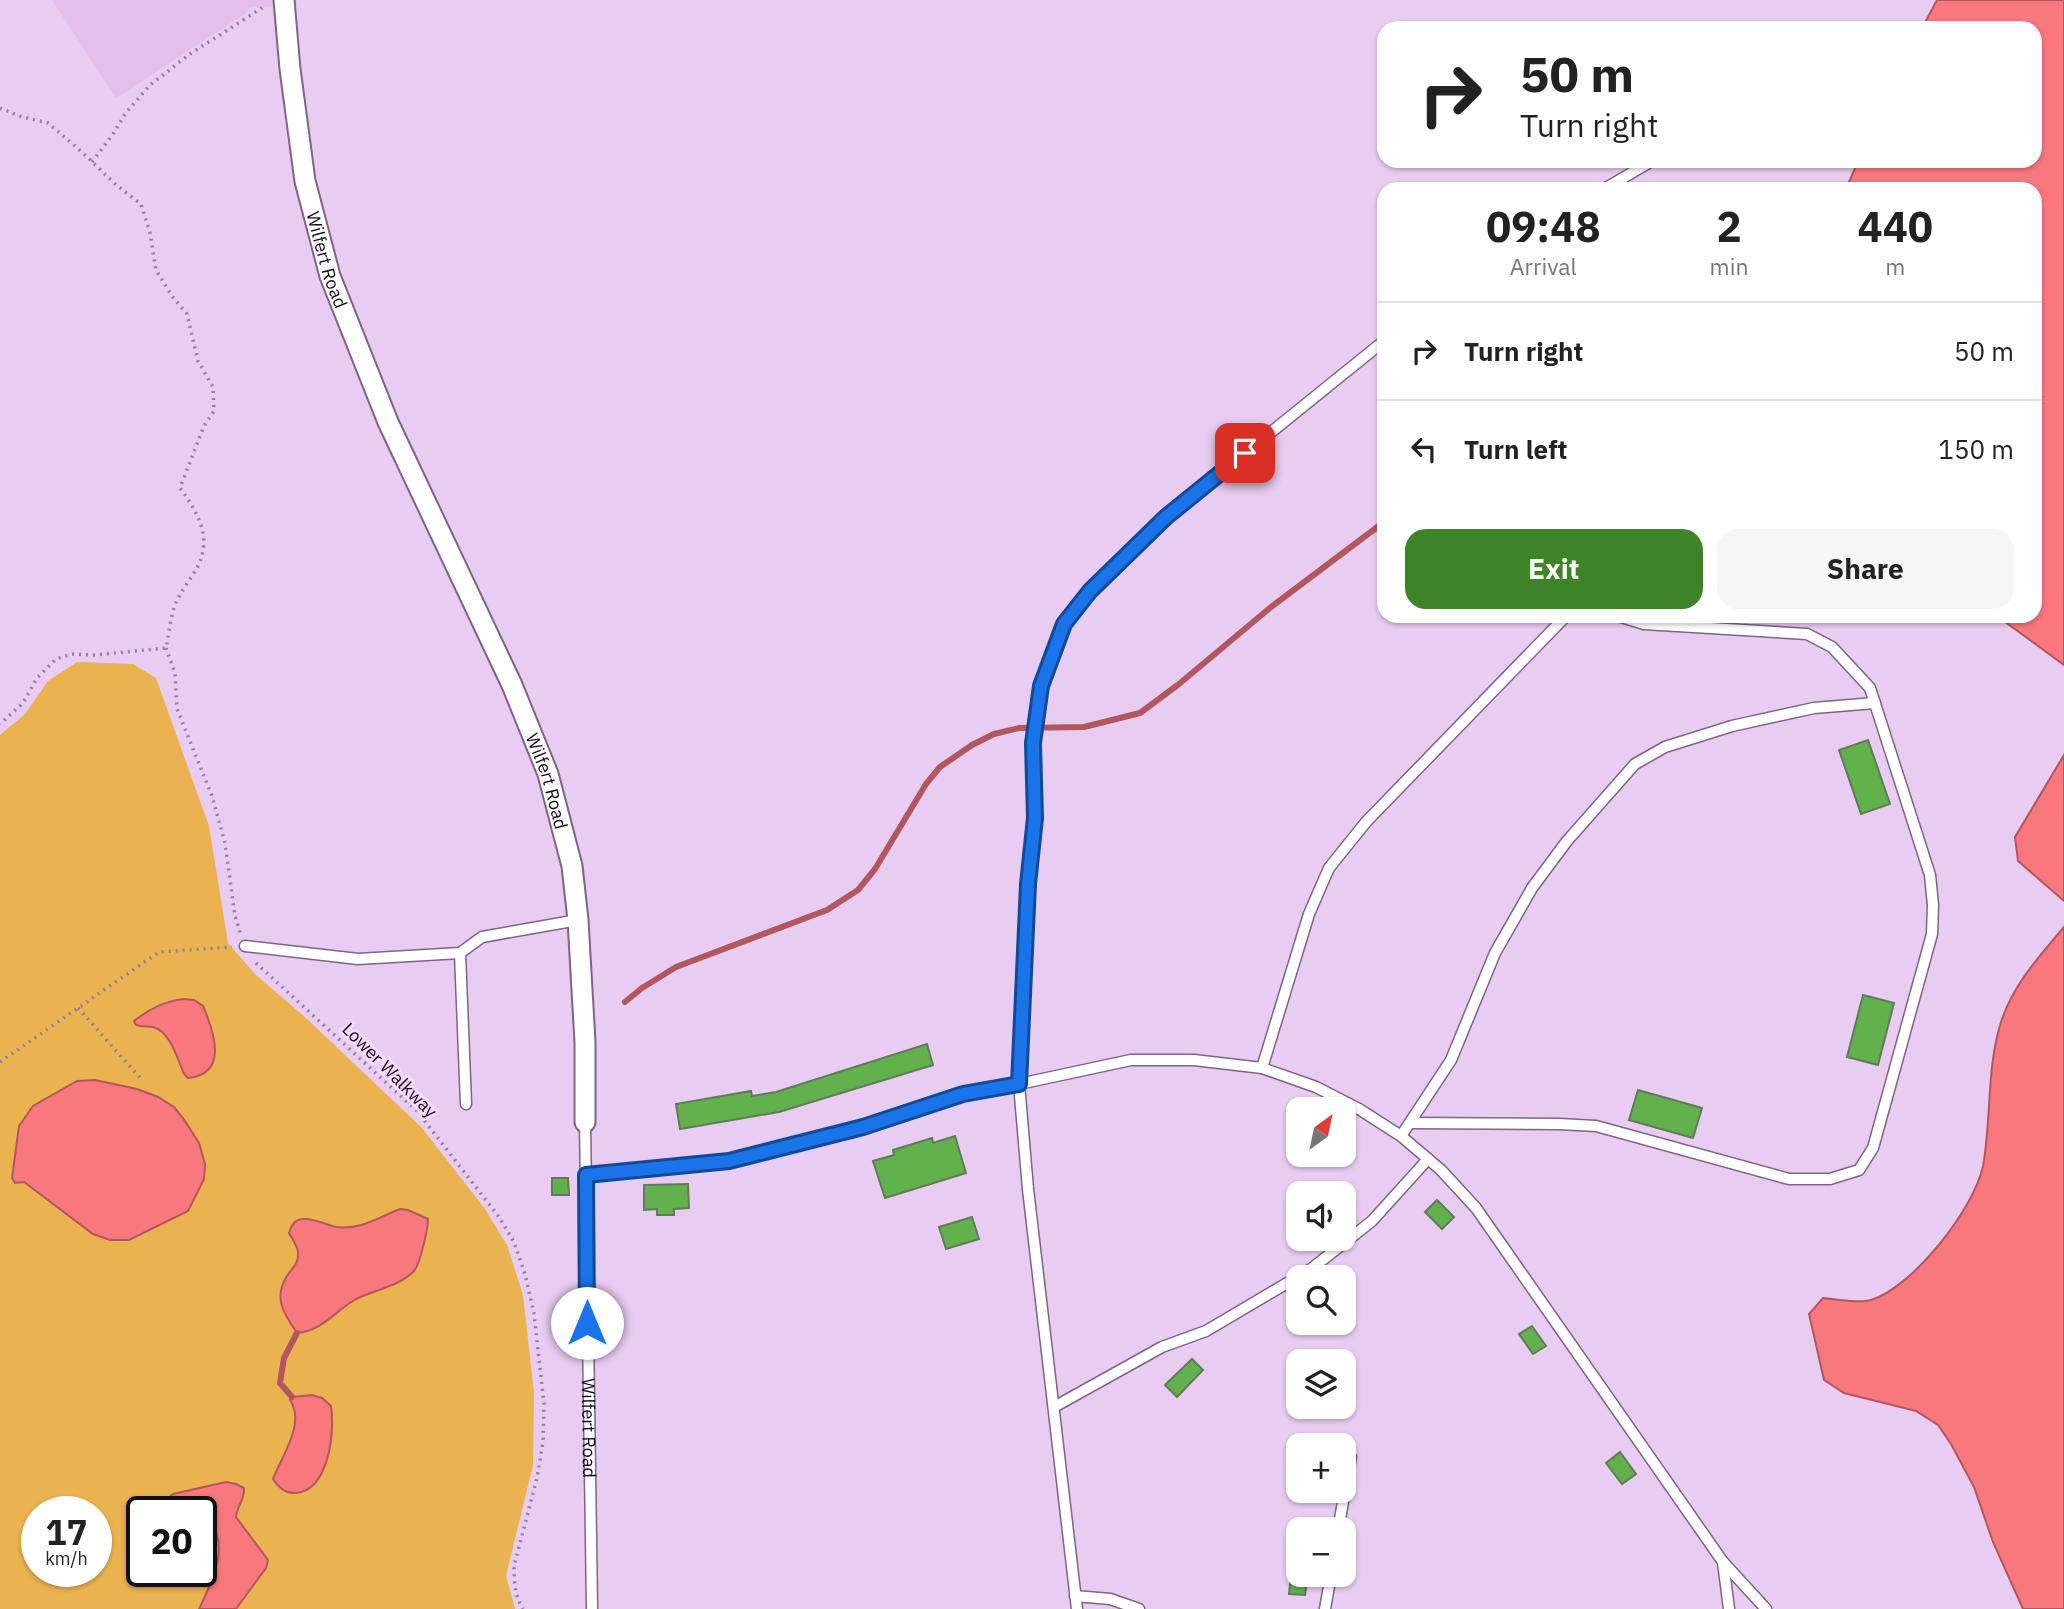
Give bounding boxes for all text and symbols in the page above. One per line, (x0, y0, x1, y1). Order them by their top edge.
text: 50 m (1520, 42, 1634, 105)
icon: right (1405, 49, 1496, 140)
text: Turn right (1520, 104, 1658, 146)
text: 09:48 (1486, 199, 1601, 254)
text: 2 (1716, 199, 1742, 254)
text: 440 (1857, 199, 1933, 254)
street label: Wilfert Road (302, 209, 353, 311)
text: Arrival (1510, 251, 1577, 281)
text: min (1710, 251, 1748, 281)
text: m (1885, 251, 1905, 281)
icon: right (1405, 332, 1443, 370)
text: Turn right (1464, 334, 1583, 368)
text: 50 m (1954, 334, 2014, 368)
pin (1215, 423, 1275, 483)
icon: left (1405, 430, 1443, 468)
text: Turn left (1464, 432, 1567, 466)
text: 150 m (1938, 432, 2014, 466)
icon: arrive (1226, 434, 1264, 472)
button: Exit (1405, 529, 1703, 609)
button: Share (1717, 529, 2014, 609)
street label: Wilfert Road (521, 730, 573, 832)
street label: Lower Walkway (338, 1018, 442, 1122)
north arrow (1286, 1097, 1356, 1167)
map controls (1286, 1097, 1356, 1587)
button: sound (1286, 1181, 1356, 1251)
button: search (1286, 1265, 1356, 1335)
position arrow (550, 1286, 624, 1360)
button: layers (1286, 1349, 1356, 1419)
street label: Wilfert Road (577, 1378, 602, 1478)
button: + (1286, 1433, 1356, 1503)
speed limit sign: 20 (126, 1496, 217, 1587)
text: 17 (45, 1509, 88, 1555)
button: − (1286, 1517, 1356, 1587)
text: km/h (45, 1547, 88, 1570)

